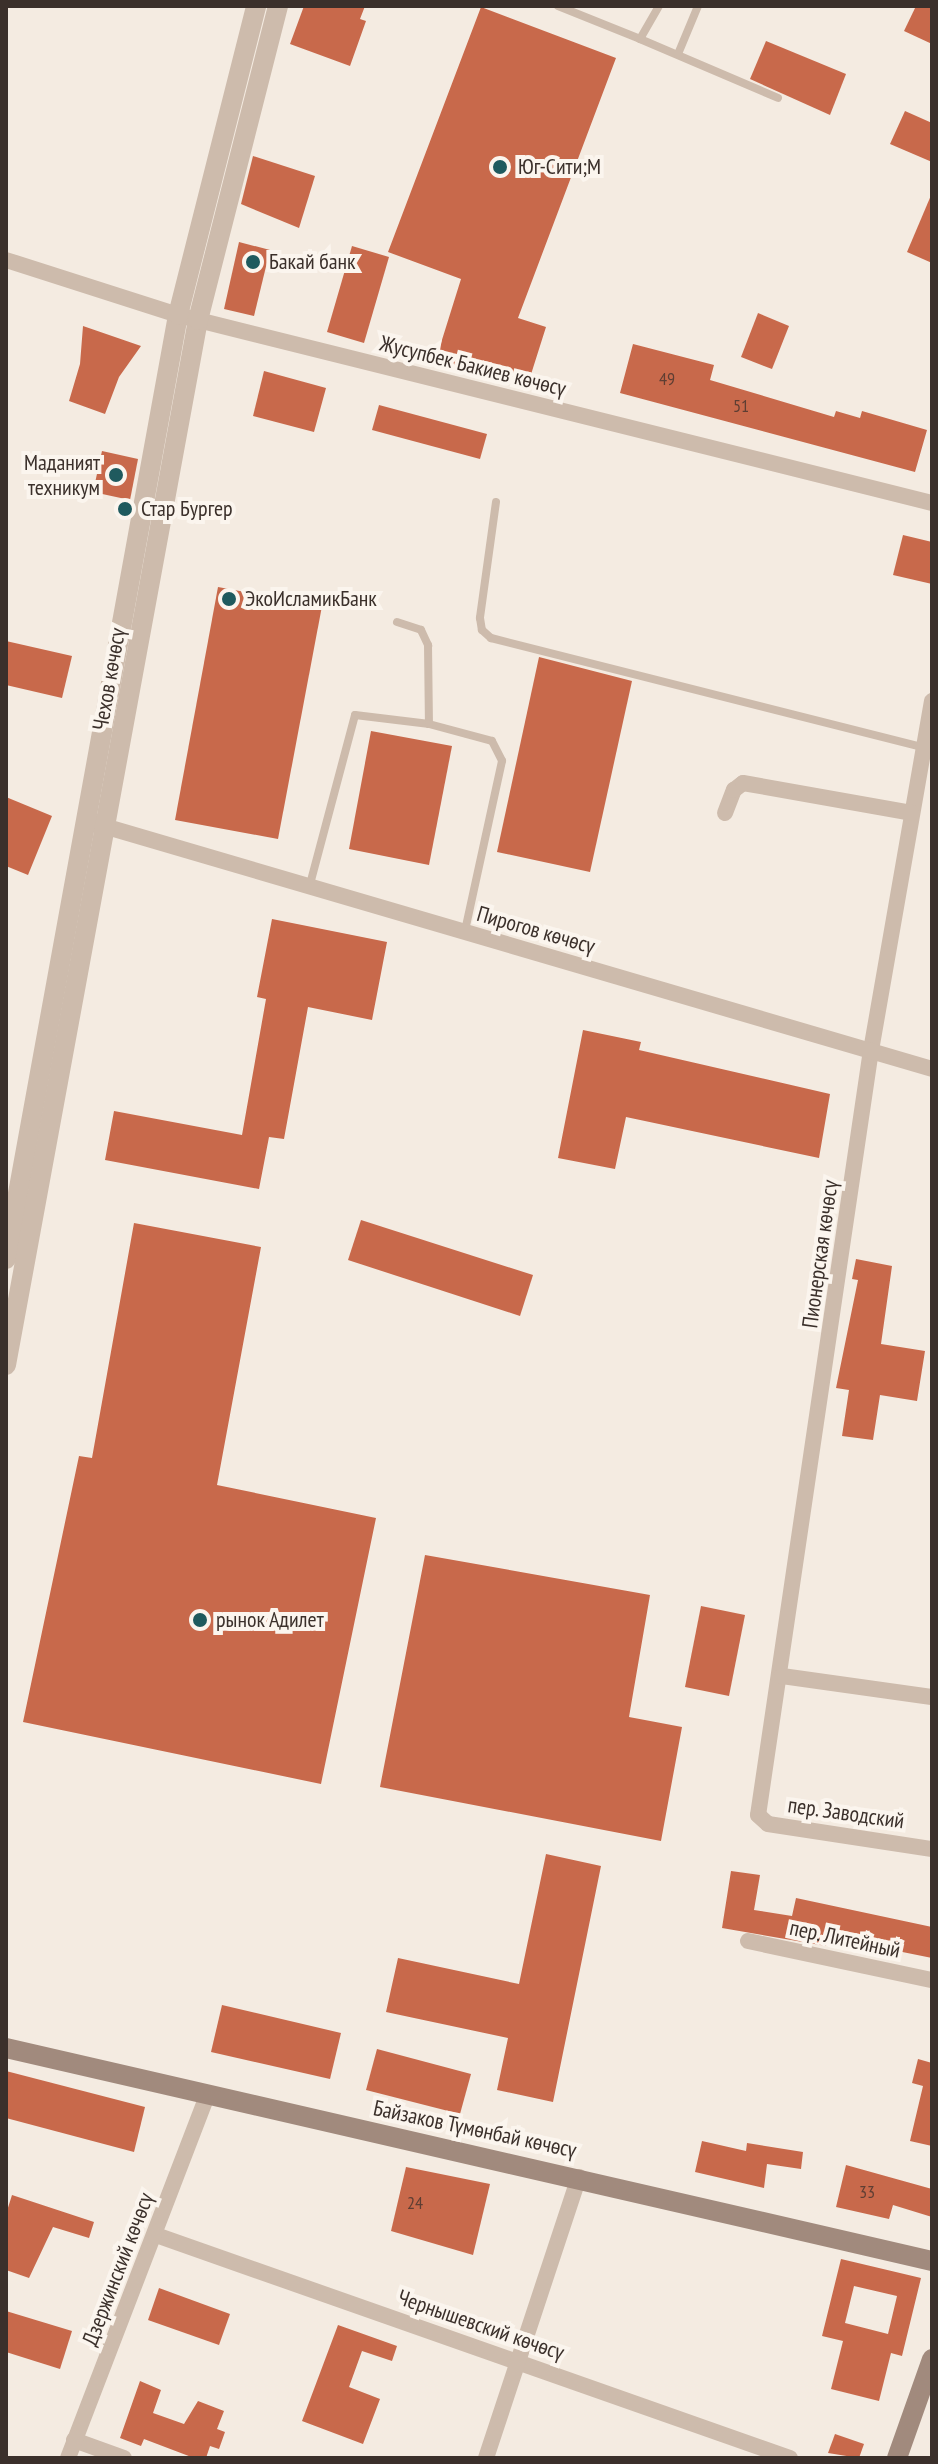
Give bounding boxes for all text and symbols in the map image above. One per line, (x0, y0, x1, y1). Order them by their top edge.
place label: Юг-Сити;M (518, 154, 601, 180)
marker: Юг-Сити;M (489, 156, 511, 178)
place label: Бакай банк (269, 249, 356, 275)
marker: Бакай банк (244, 253, 262, 271)
street label: Жусупбек Бакиев көчөсү (377, 330, 569, 402)
house number: 49 (659, 368, 675, 390)
house number: 51 (733, 395, 749, 417)
place label: Маданият техникум (24, 449, 100, 500)
marker: Маданият техникум (107, 466, 125, 484)
place label: Стар Бургер (141, 496, 233, 522)
marker: Стар Бургер (116, 500, 134, 518)
place label: ЭкоИсламикБанк (245, 586, 377, 612)
marker: ЭкоИсламикБанк (220, 590, 238, 608)
street label: Чехов көчөсү (87, 626, 131, 732)
street label: Пирогов көчөсү (474, 901, 598, 959)
street label: Пионерская көчөсү (797, 1178, 843, 1330)
place label: рынок Адилет (216, 1607, 324, 1633)
marker: рынок Адилет (191, 1611, 209, 1629)
street label: пер. Заводский (785, 1792, 907, 1834)
street label: пер. Литейный (787, 1914, 903, 1964)
street label: Байзаков Түмөнбай көчөсү (371, 2094, 579, 2164)
house number: 33 (859, 2181, 875, 2203)
street label: Дзержинский көчөсү (77, 2189, 159, 2349)
house number: 24 (407, 2192, 423, 2214)
street label: Чернышевский көчөсү (394, 2284, 568, 2366)

